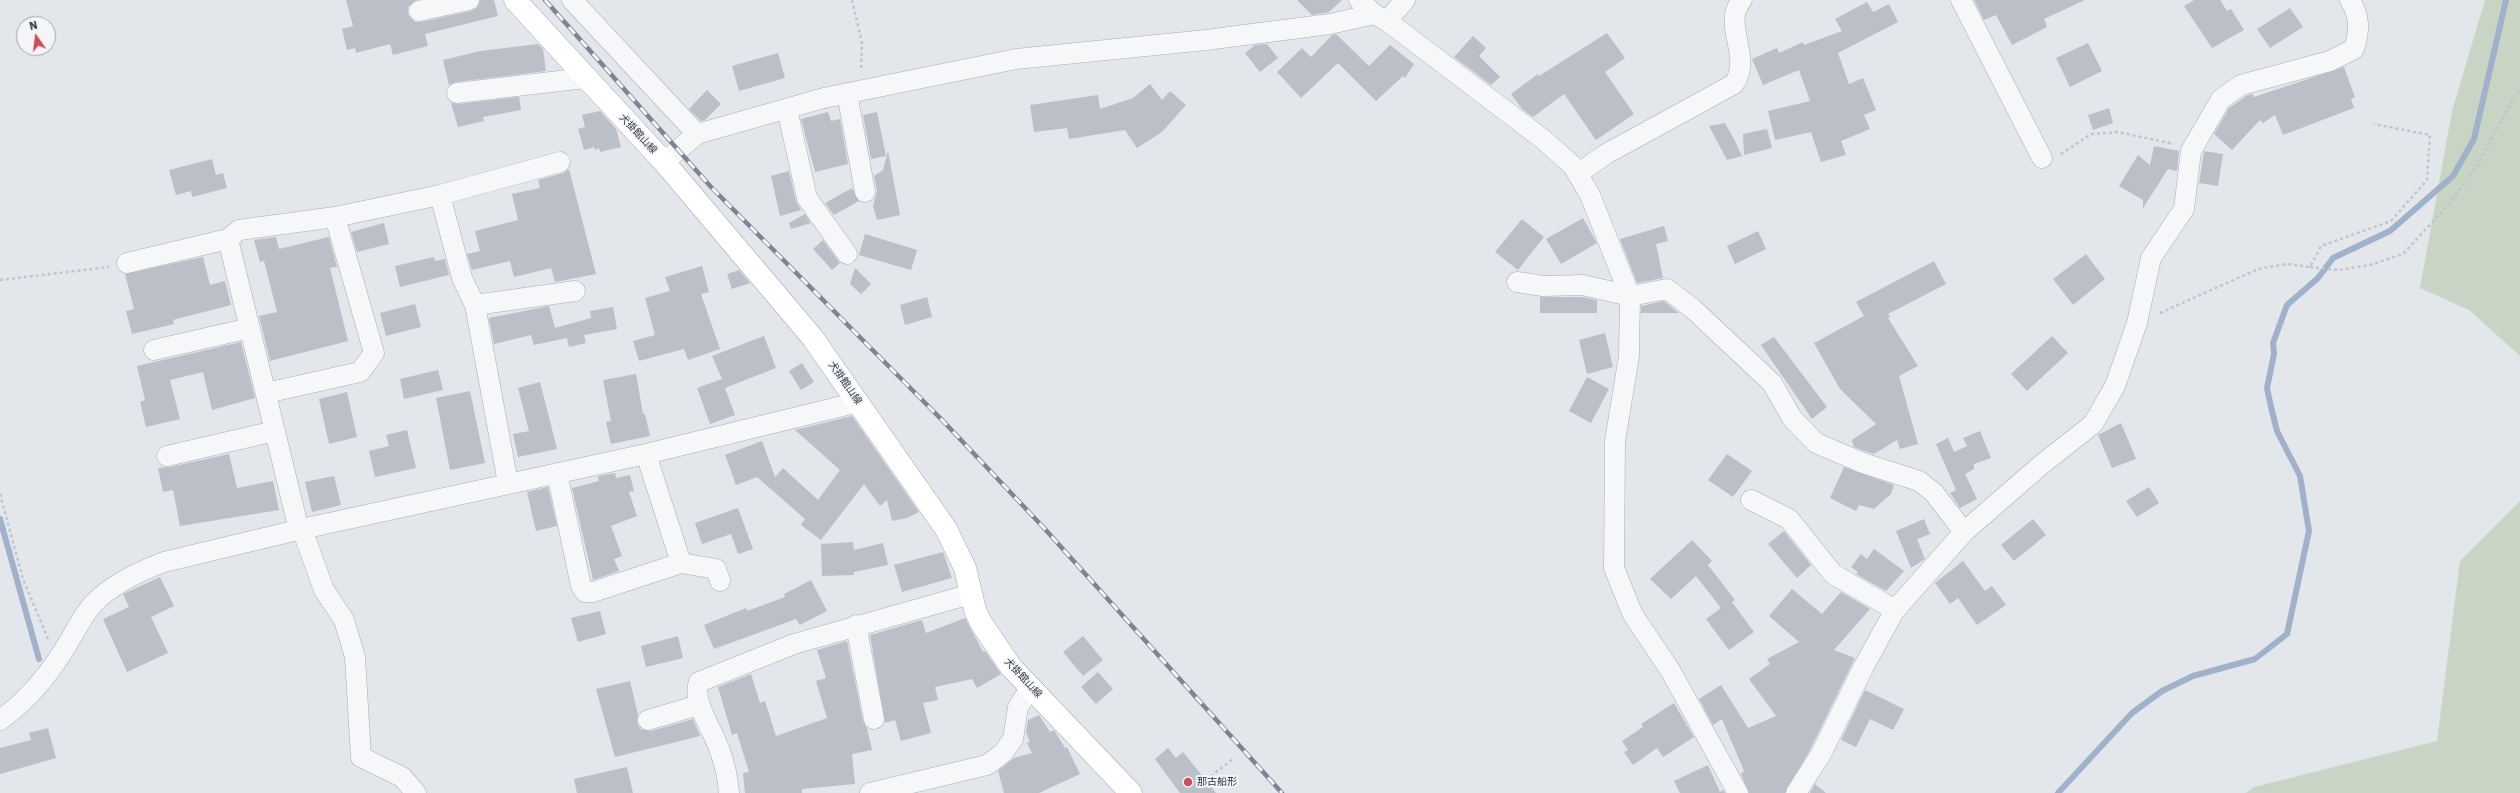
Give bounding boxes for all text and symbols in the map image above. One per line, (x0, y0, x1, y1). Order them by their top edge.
north arrow (16, 16, 56, 56)
text: N (28, 18, 39, 33)
street label: 犬掛館山線 (617, 112, 659, 156)
street label: 犬掛館山線 (826, 359, 864, 407)
street label: 犬掛館山線 (1002, 656, 1044, 700)
marker: 那古船形 (1182, 776, 1194, 788)
place label: 那古船形 (1197, 776, 1237, 788)

